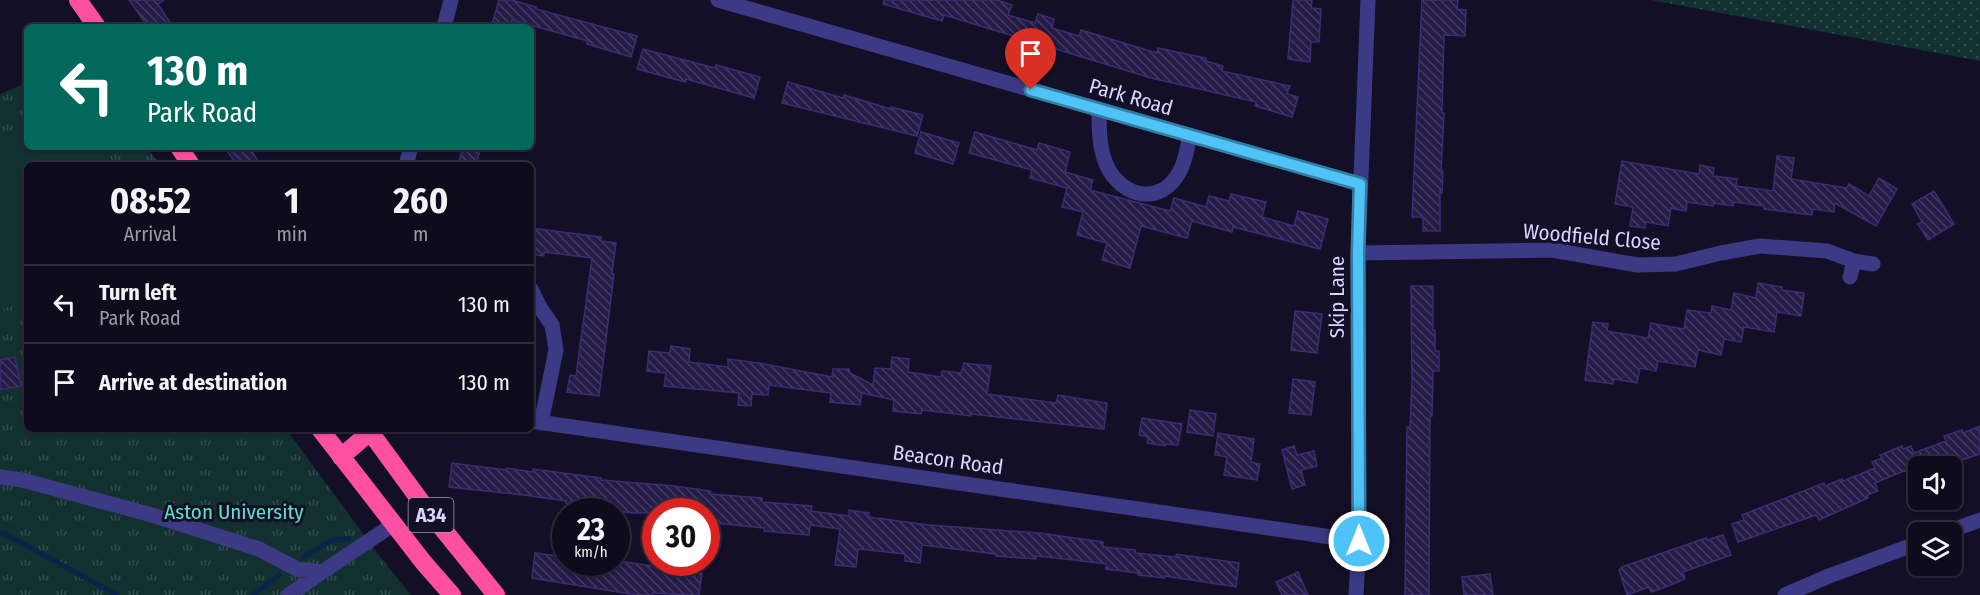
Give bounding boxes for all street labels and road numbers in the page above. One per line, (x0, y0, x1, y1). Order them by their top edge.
street label: Park Road (1086, 73, 1176, 121)
street label: Woodfield Close (1522, 218, 1662, 256)
street label: Skip Lane (1324, 256, 1350, 338)
street label: Beacon Road (891, 439, 1005, 481)
road number: A34 (408, 498, 454, 532)

